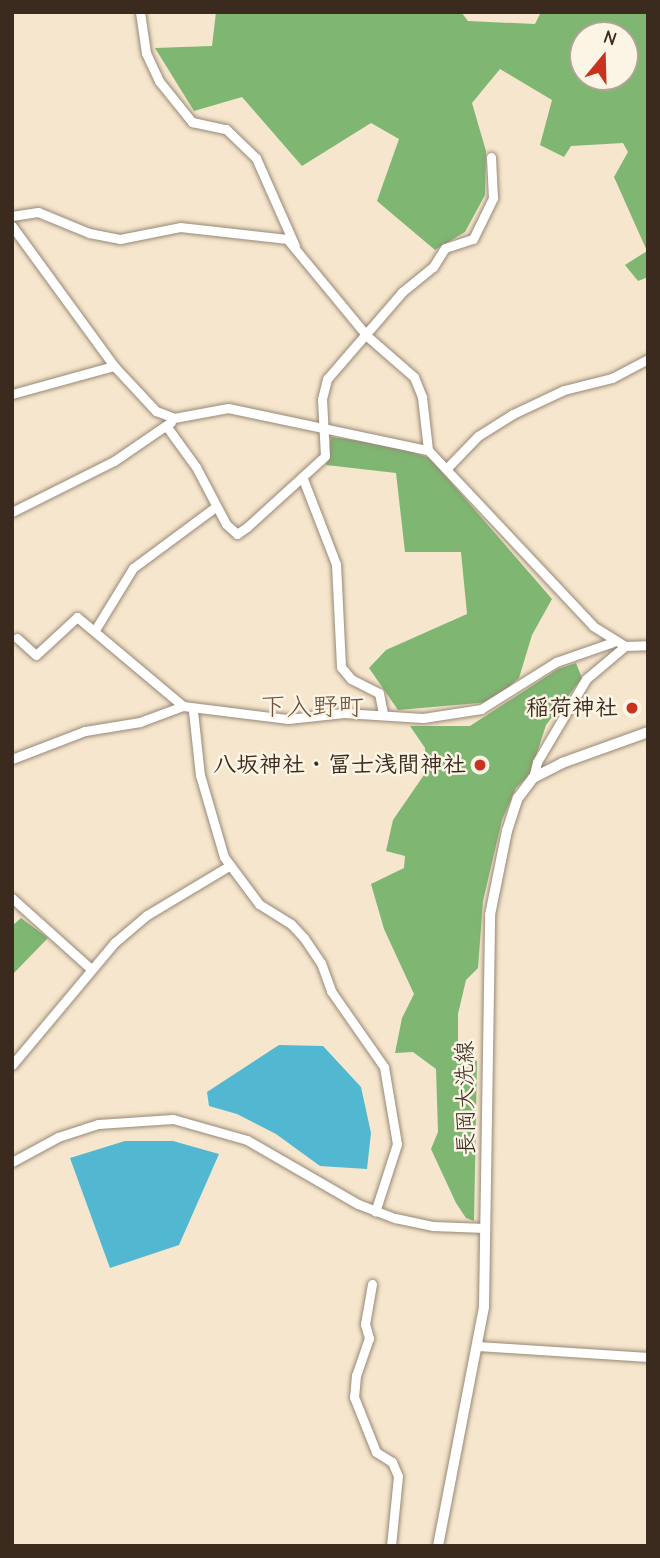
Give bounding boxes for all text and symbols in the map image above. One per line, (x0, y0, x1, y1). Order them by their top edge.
north arrow (569, 21, 639, 91)
text: N (601, 26, 620, 50)
district label: 下入野町 (260, 692, 364, 724)
place label: 稲荷神社 (526, 694, 618, 722)
marker: 稲荷神社 (624, 700, 640, 716)
place label: 八坂神社・冨士浅間神社 (213, 751, 466, 779)
marker: 八坂神社・冨士浅間神社 (472, 757, 488, 773)
street label: 長岡大洗線 (451, 1040, 481, 1156)

